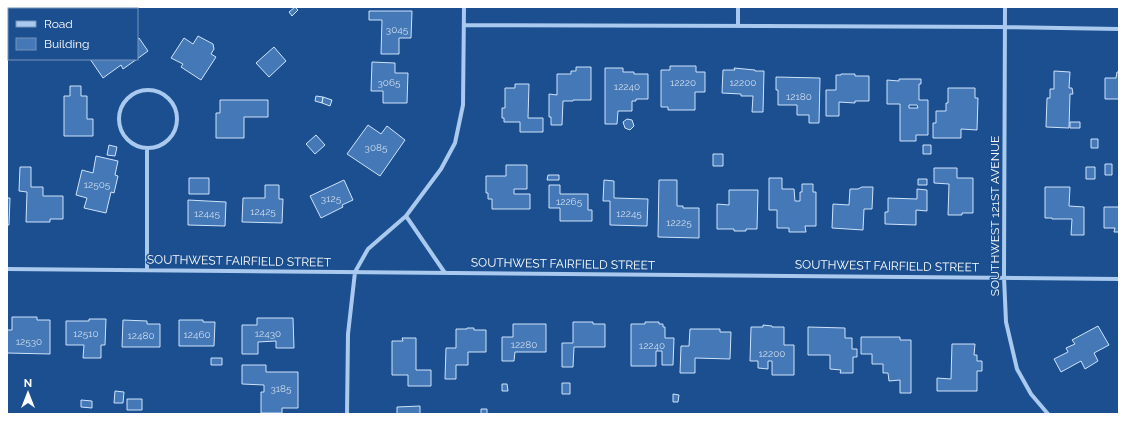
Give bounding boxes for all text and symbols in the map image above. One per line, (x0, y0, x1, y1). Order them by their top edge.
legend (8, 8, 138, 60)
text: Road (44, 17, 73, 31)
house number: 3045 (386, 24, 409, 35)
text: Building (44, 37, 90, 51)
house number: 3065 (378, 77, 401, 88)
house number: 12220 (670, 77, 696, 88)
house number: 12200 (730, 77, 756, 88)
house number: 12240 (614, 81, 640, 92)
house number: 12180 (786, 91, 812, 102)
street label: SOUTHWEST 121ST AVENUE (988, 136, 1002, 296)
house number: 3085 (365, 142, 388, 153)
house number: 12505 (84, 179, 111, 190)
house number: 3125 (321, 193, 342, 204)
house number: 12265 (556, 196, 583, 207)
house number: 12425 (250, 206, 276, 217)
house number: 12445 (194, 208, 220, 219)
house number: 12245 (616, 208, 642, 219)
house number: 12225 (666, 217, 692, 228)
street label: SOUTHWEST FAIRFIELD STREET (147, 252, 332, 270)
street label: SOUTHWEST FAIRFIELD STREET (471, 255, 656, 273)
street label: SOUTHWEST FAIRFIELD STREET (795, 257, 980, 275)
house number: 12510 (73, 328, 99, 339)
house number: 12430 (255, 328, 281, 339)
house number: 12460 (183, 329, 211, 340)
house number: 12480 (128, 330, 155, 341)
house number: 12530 (16, 336, 42, 347)
house number: 12280 (511, 339, 537, 350)
house number: 12240 (639, 340, 665, 351)
house number: 12200 (759, 348, 785, 359)
north arrow (8, 373, 48, 413)
text: N (24, 377, 32, 390)
house number: 3185 (271, 383, 292, 394)

